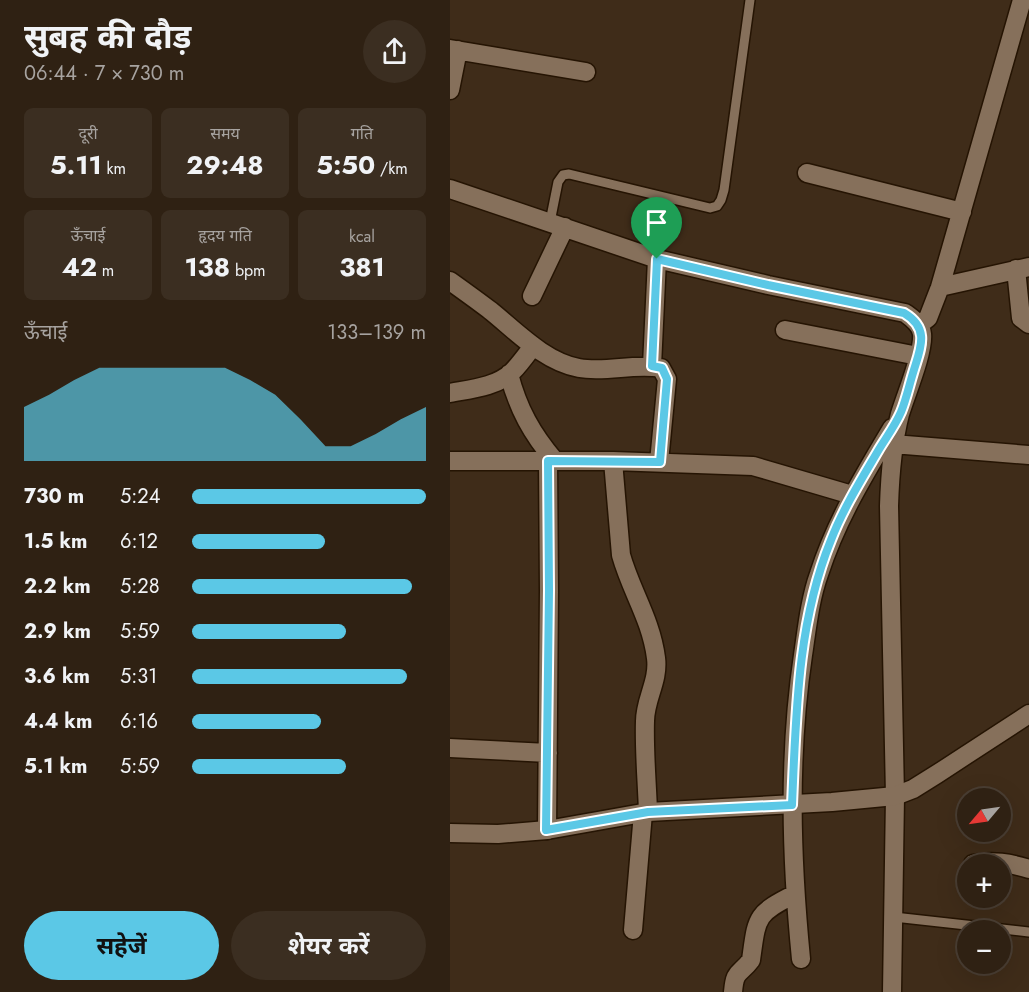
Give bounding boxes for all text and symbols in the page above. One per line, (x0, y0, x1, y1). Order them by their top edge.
text: सुबह की दौड़ (24, 13, 191, 60)
button: share (363, 20, 426, 83)
text: 06:44 · 7 × 730 m (24, 59, 184, 88)
text: दूरी (78, 122, 98, 145)
text: समय (210, 122, 240, 145)
text: गति (351, 122, 373, 145)
text: 5.11 (50, 146, 102, 184)
text: 29:48 (186, 146, 264, 184)
text: 5:50 (316, 146, 375, 184)
text: km (102, 157, 126, 180)
text: /km (375, 157, 408, 180)
pin (631, 197, 682, 259)
icon: arrive (640, 206, 673, 239)
text: ऊँचाई (71, 224, 105, 247)
text: हृदय गति (198, 224, 252, 247)
text: kcal (349, 225, 375, 248)
text: 42 (62, 248, 97, 286)
text: 138 (184, 248, 230, 286)
text: 381 (339, 248, 385, 286)
text: m (97, 259, 114, 282)
text: bpm (230, 259, 266, 282)
text: ऊँचाई (24, 318, 67, 347)
text: 133–139 m (327, 318, 426, 347)
text: 730 m (24, 482, 84, 511)
text: 5:24 (120, 482, 160, 511)
text: 1.5 km (24, 527, 87, 556)
text: 6:12 (120, 527, 158, 556)
text: 2.2 km (24, 572, 91, 601)
text: 5:28 (120, 572, 160, 601)
text: 2.9 km (24, 617, 91, 646)
text: 5:59 (120, 617, 160, 646)
text: 3.6 km (24, 662, 90, 691)
text: 5:31 (120, 662, 157, 691)
text: 4.4 km (24, 707, 92, 736)
text: 6:16 (120, 707, 158, 736)
text: 5.1 km (24, 752, 87, 781)
text: 5:59 (120, 752, 160, 781)
north arrow (957, 788, 1011, 842)
map controls (957, 788, 1011, 974)
button: + (957, 854, 1011, 908)
button: सहेजें (24, 911, 219, 980)
button: शेयर करें (231, 911, 426, 980)
button: − (957, 920, 1011, 974)

